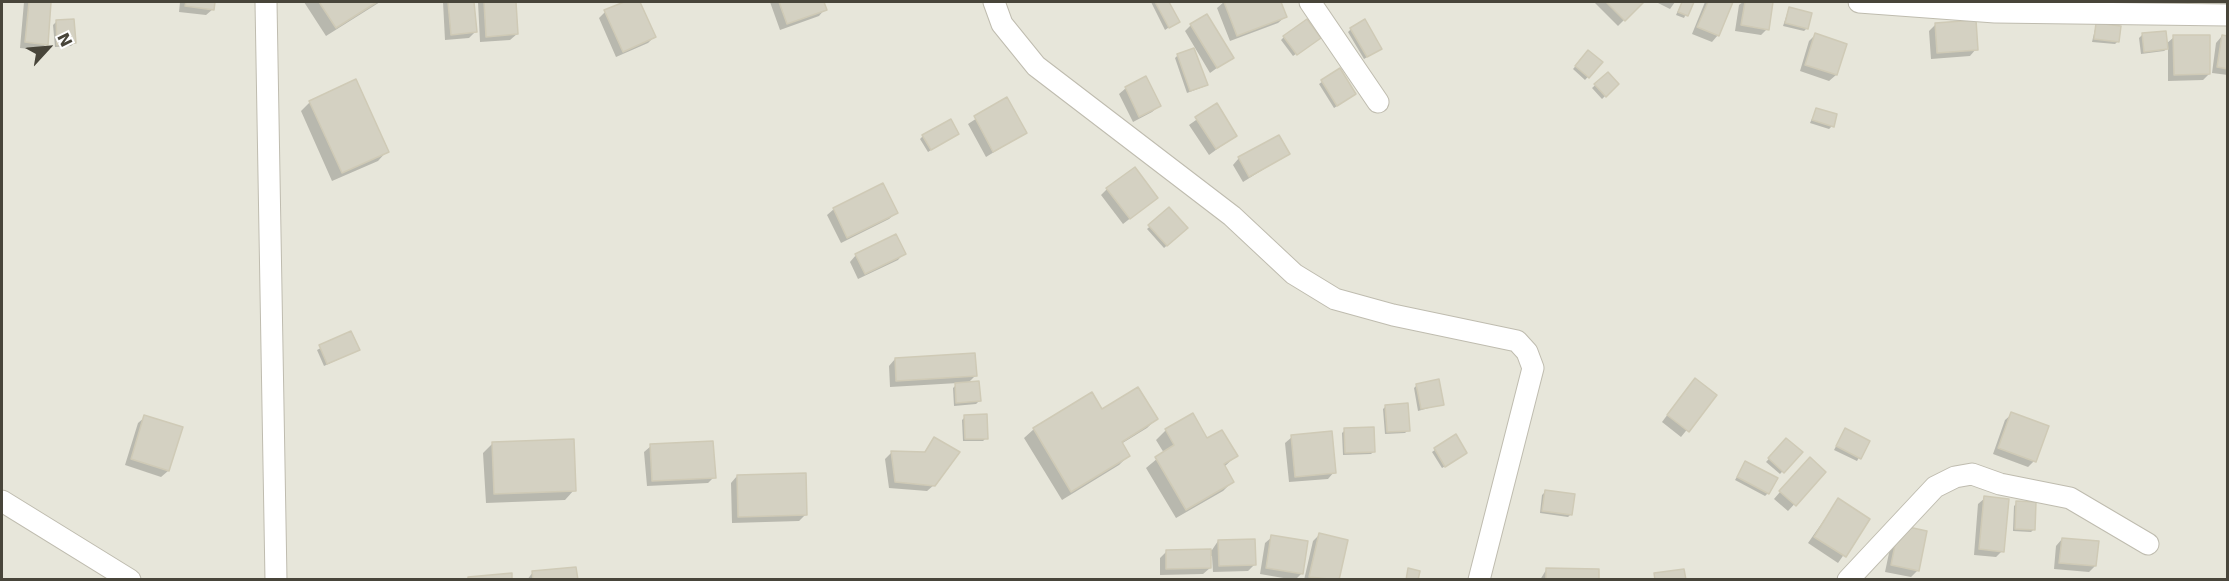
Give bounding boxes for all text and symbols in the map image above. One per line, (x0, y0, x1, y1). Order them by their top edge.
north arrow (18, 18, 78, 78)
text: N (53, 30, 76, 50)

